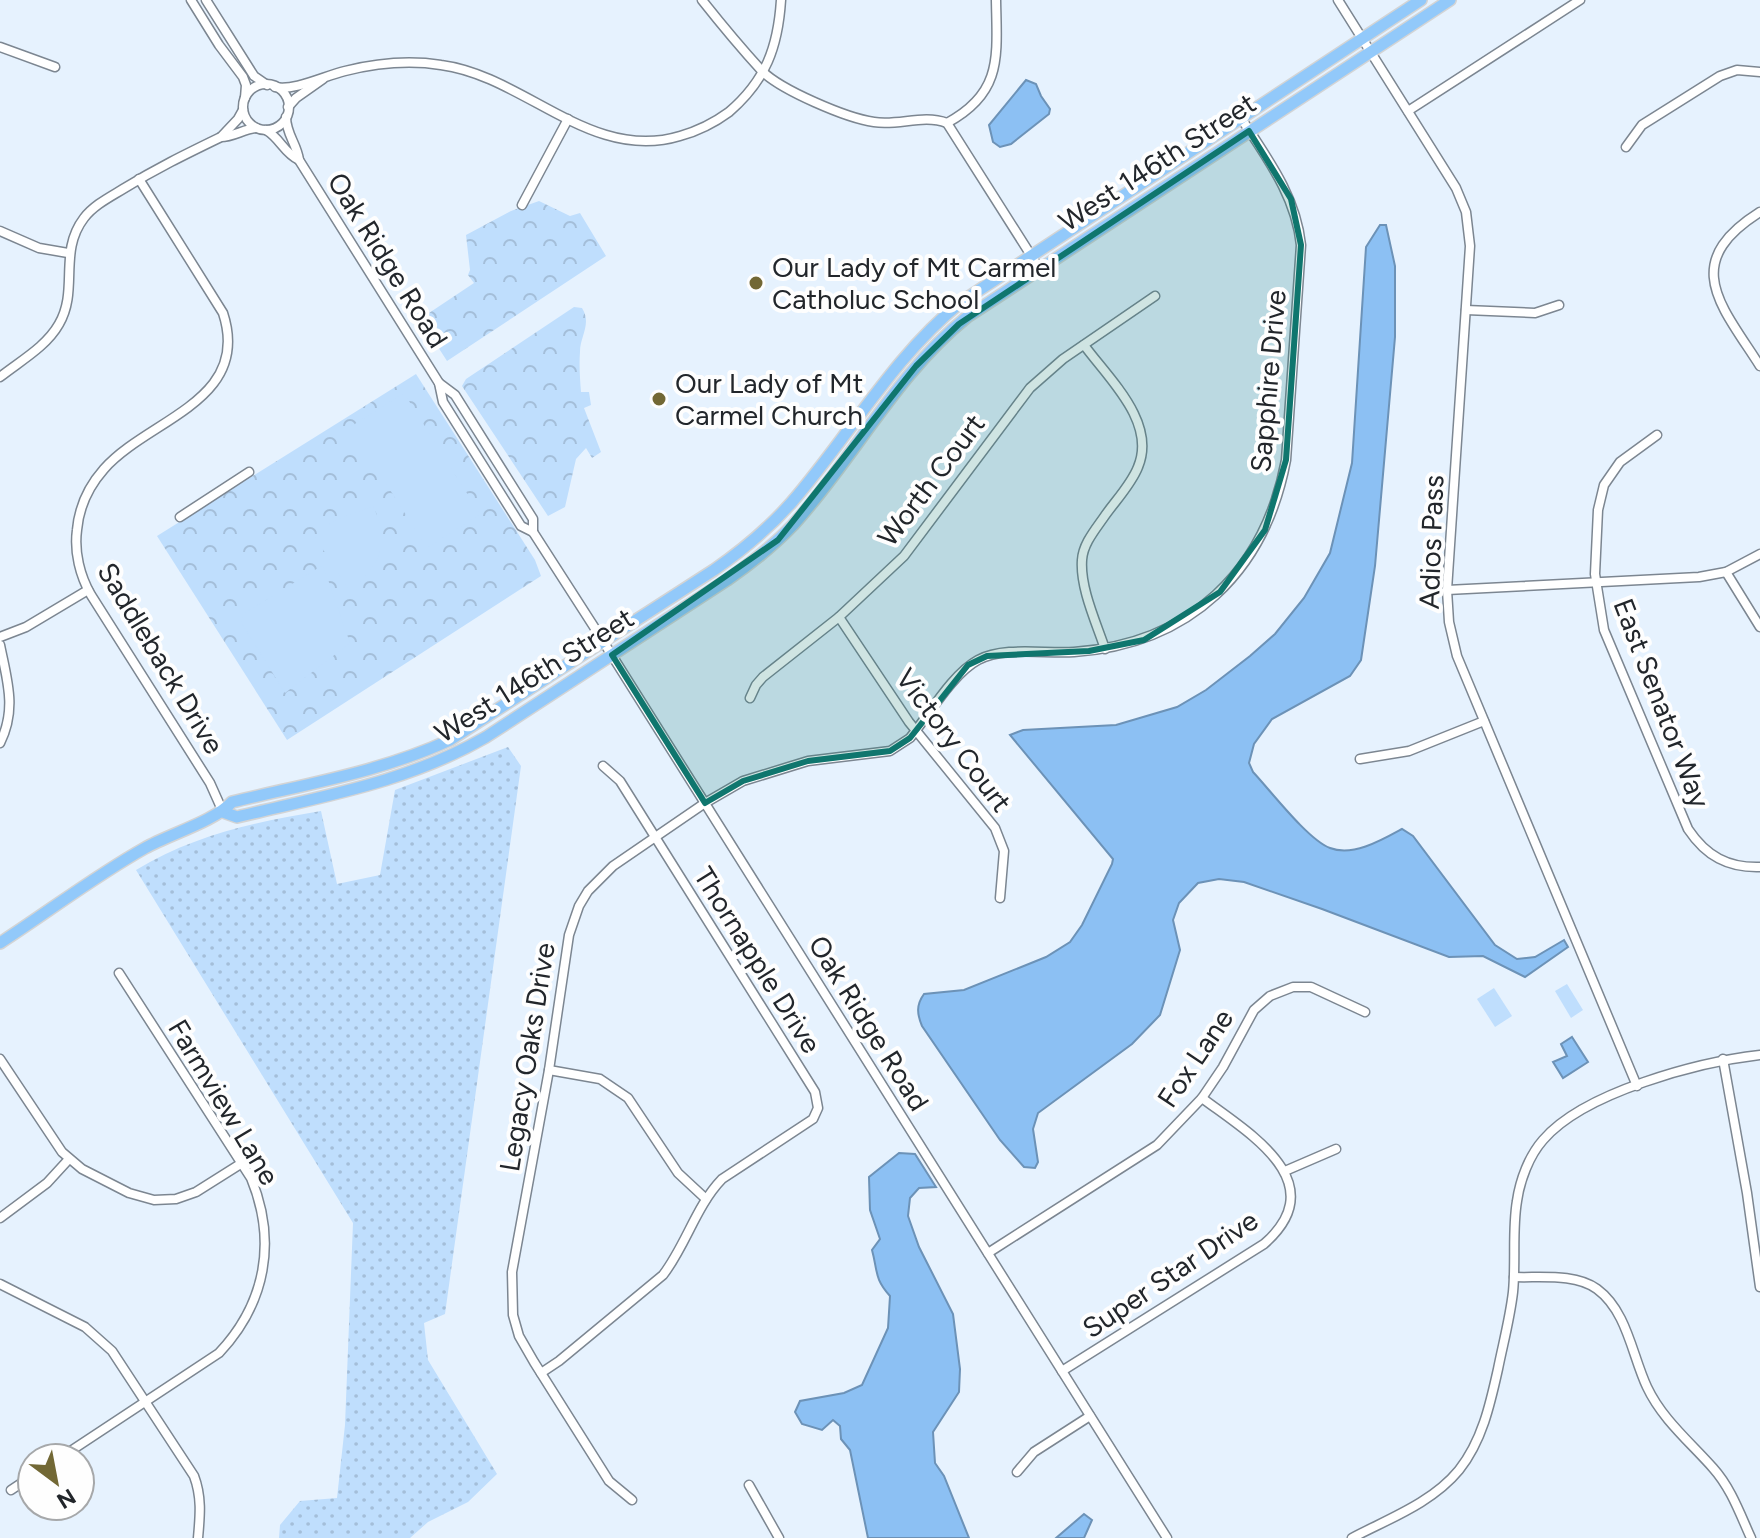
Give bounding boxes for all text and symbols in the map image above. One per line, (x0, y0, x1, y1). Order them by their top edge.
street label: West 146th Street (1052, 86, 1262, 238)
street label: Oak Ridge Road (321, 166, 455, 354)
place label: Our Lady of Mt Carmel Catholuc School (772, 250, 1057, 316)
marker: Our Lady of Mt Carmel Catholuc School (747, 274, 765, 292)
street label: Sapphire Drive (1243, 288, 1293, 474)
place label: Our Lady of Mt Carmel Church (675, 366, 863, 432)
marker: Our Lady of Mt Carmel Church (650, 390, 668, 408)
street label: Worth Court (870, 407, 992, 553)
street label: Adios Pass (1412, 474, 1450, 610)
street label: Saddleback Drive (91, 556, 231, 760)
street label: East Senator Way (1606, 594, 1718, 813)
street label: West 146th Street (428, 600, 640, 750)
street label: Victory Court (889, 661, 1019, 819)
street label: Thornapple Drive (687, 861, 829, 1059)
street label: Oak Ridge Road (802, 929, 936, 1117)
street label: Legacy Oaks Drive (492, 940, 562, 1174)
street label: Fox Lane (1150, 1002, 1240, 1114)
street label: Farmview Lane (161, 1013, 287, 1191)
street label: Super Star Drive (1076, 1203, 1264, 1345)
north arrow (16, 1442, 96, 1522)
text: N (52, 1483, 81, 1514)

